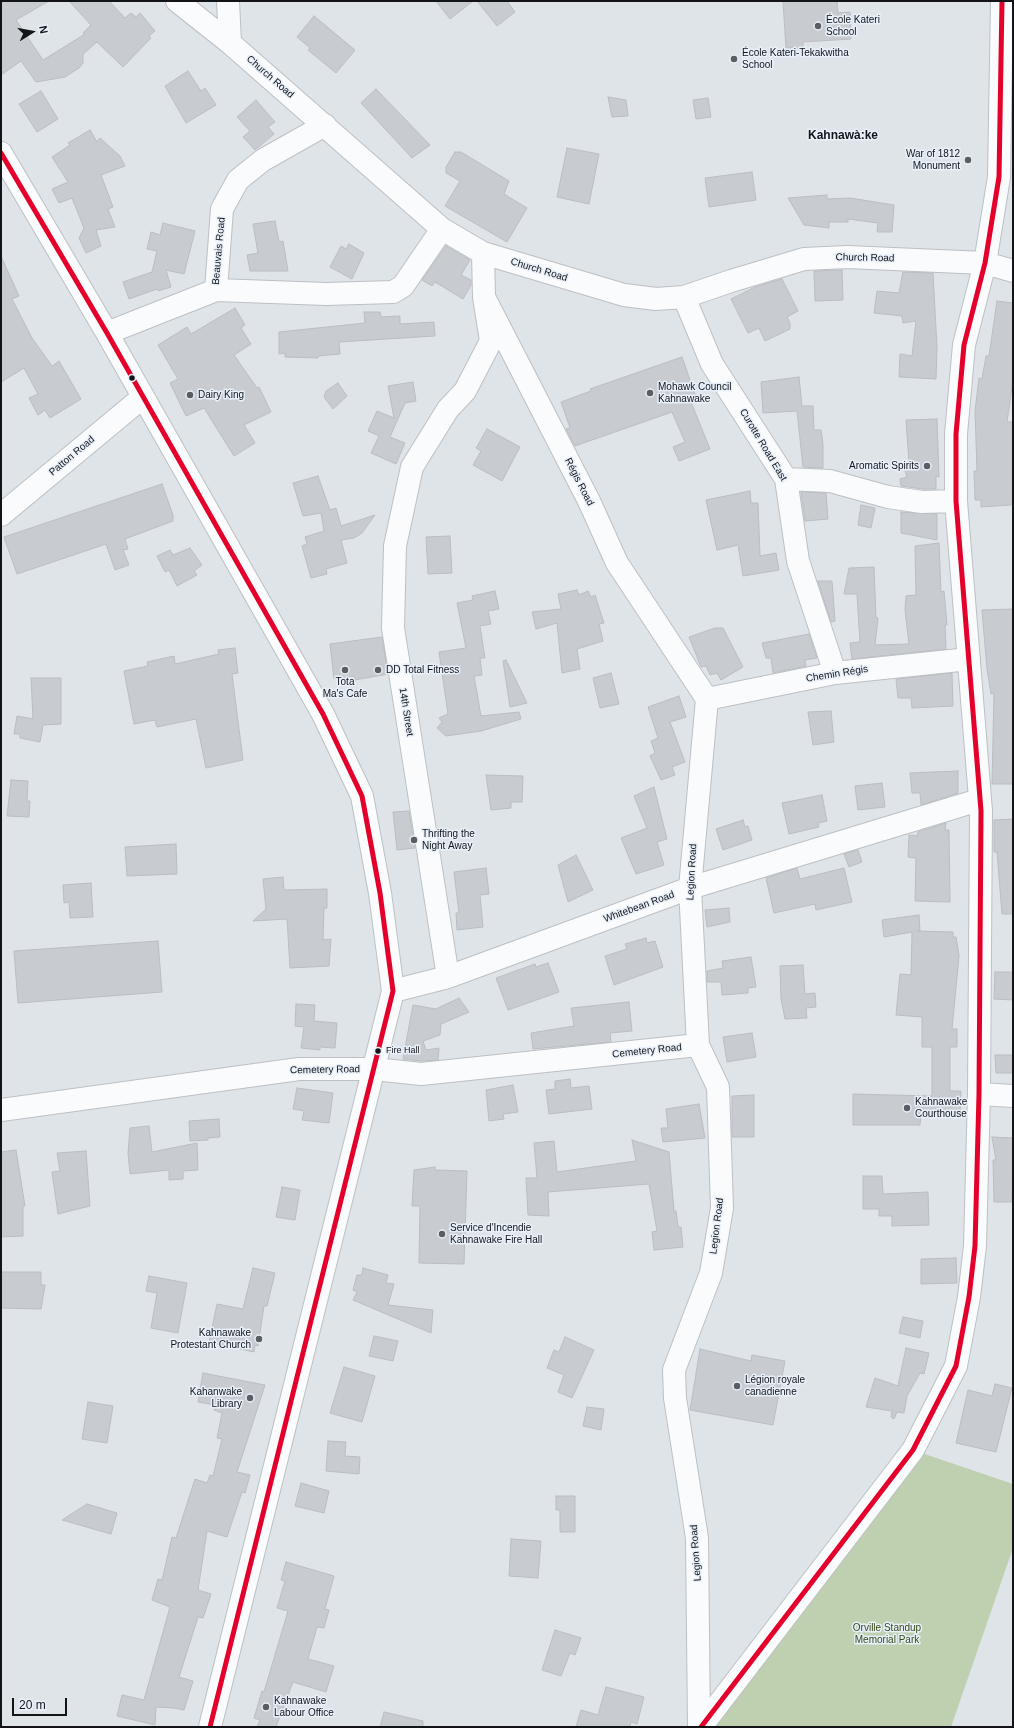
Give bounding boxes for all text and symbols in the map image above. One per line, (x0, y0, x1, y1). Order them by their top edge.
north arrow (12, 12, 52, 52)
place label: École Kateri School (826, 14, 880, 38)
marker: École Kateri School (813, 21, 823, 31)
text: N (37, 25, 50, 35)
place label: École Kateri-Tekakwitha School (742, 47, 849, 70)
street label: Church Road (244, 53, 296, 101)
marker: École Kateri-Tekakwitha School (729, 54, 739, 64)
district label: Kahnawà:ke (808, 129, 878, 143)
place label: War of 1812 Monument (906, 148, 960, 172)
marker: War of 1812 Monument (963, 155, 973, 165)
street label: Beauvais Road (210, 217, 228, 285)
street label: Church Road (835, 251, 895, 265)
street label: Church Road (509, 256, 569, 284)
unlabelled marker (127, 373, 137, 383)
place label: Mohawk Council Kahnawake (658, 381, 731, 404)
marker: Mohawk Council Kahnawake (645, 388, 655, 398)
place label: Dairy King (198, 389, 244, 401)
marker: Dairy King (185, 390, 195, 400)
street label: Curotte Road East (737, 407, 789, 483)
street label: Patton Road (47, 434, 97, 478)
street label: Régis Road (562, 456, 596, 508)
place label: Aromatic Spirits (849, 460, 919, 472)
marker: Aromatic Spirits (922, 461, 932, 471)
street label: Chemin Régis (805, 663, 869, 685)
place label: DD Total Fitness (386, 664, 459, 676)
marker: Tota Ma's Cafe (340, 665, 350, 675)
marker: DD Total Fitness (373, 665, 383, 675)
place label: Tota Ma's Cafe (323, 676, 367, 700)
street label: 14th Street (396, 687, 416, 737)
place label: Thrifting the Night Away (422, 828, 475, 852)
marker: Thrifting the Night Away (409, 835, 419, 845)
street label: Legion Road (685, 843, 699, 901)
street label: Whitebean Road (602, 889, 676, 925)
street label: Cemetery Road (612, 1041, 682, 1061)
marker: Fire Hall (373, 1046, 383, 1056)
place label: Fire Hall (386, 1046, 420, 1056)
street label: Cemetery Road (290, 1063, 360, 1077)
place label: Kahnawake Courthouse (915, 1096, 967, 1120)
marker: Kahnawake Courthouse (902, 1103, 912, 1113)
street label: Legion Road (708, 1197, 726, 1255)
place label: Service d'Incendie Kahnawake Fire Hall (450, 1222, 542, 1246)
marker: Service d'Incendie Kahnawake Fire Hall (437, 1229, 447, 1239)
place label: Kahnawake Protestant Church (170, 1327, 251, 1350)
marker: Kahnawake Protestant Church (254, 1334, 264, 1344)
place label: Légion royale canadienne (745, 1374, 805, 1398)
marker: Légion royale canadienne (732, 1381, 742, 1391)
place label: Kahanwake Library (190, 1386, 242, 1410)
marker: Kahanwake Library (245, 1393, 255, 1403)
street label: Legion Road (688, 1524, 704, 1582)
park label: Orville Standup Memorial Park (853, 1622, 921, 1646)
scale bar (14, 1690, 69, 1716)
place label: Kahnawake Labour Office (274, 1695, 334, 1718)
text: 20 m (19, 1698, 46, 1712)
marker: Kahnawake Labour Office (261, 1702, 271, 1712)

